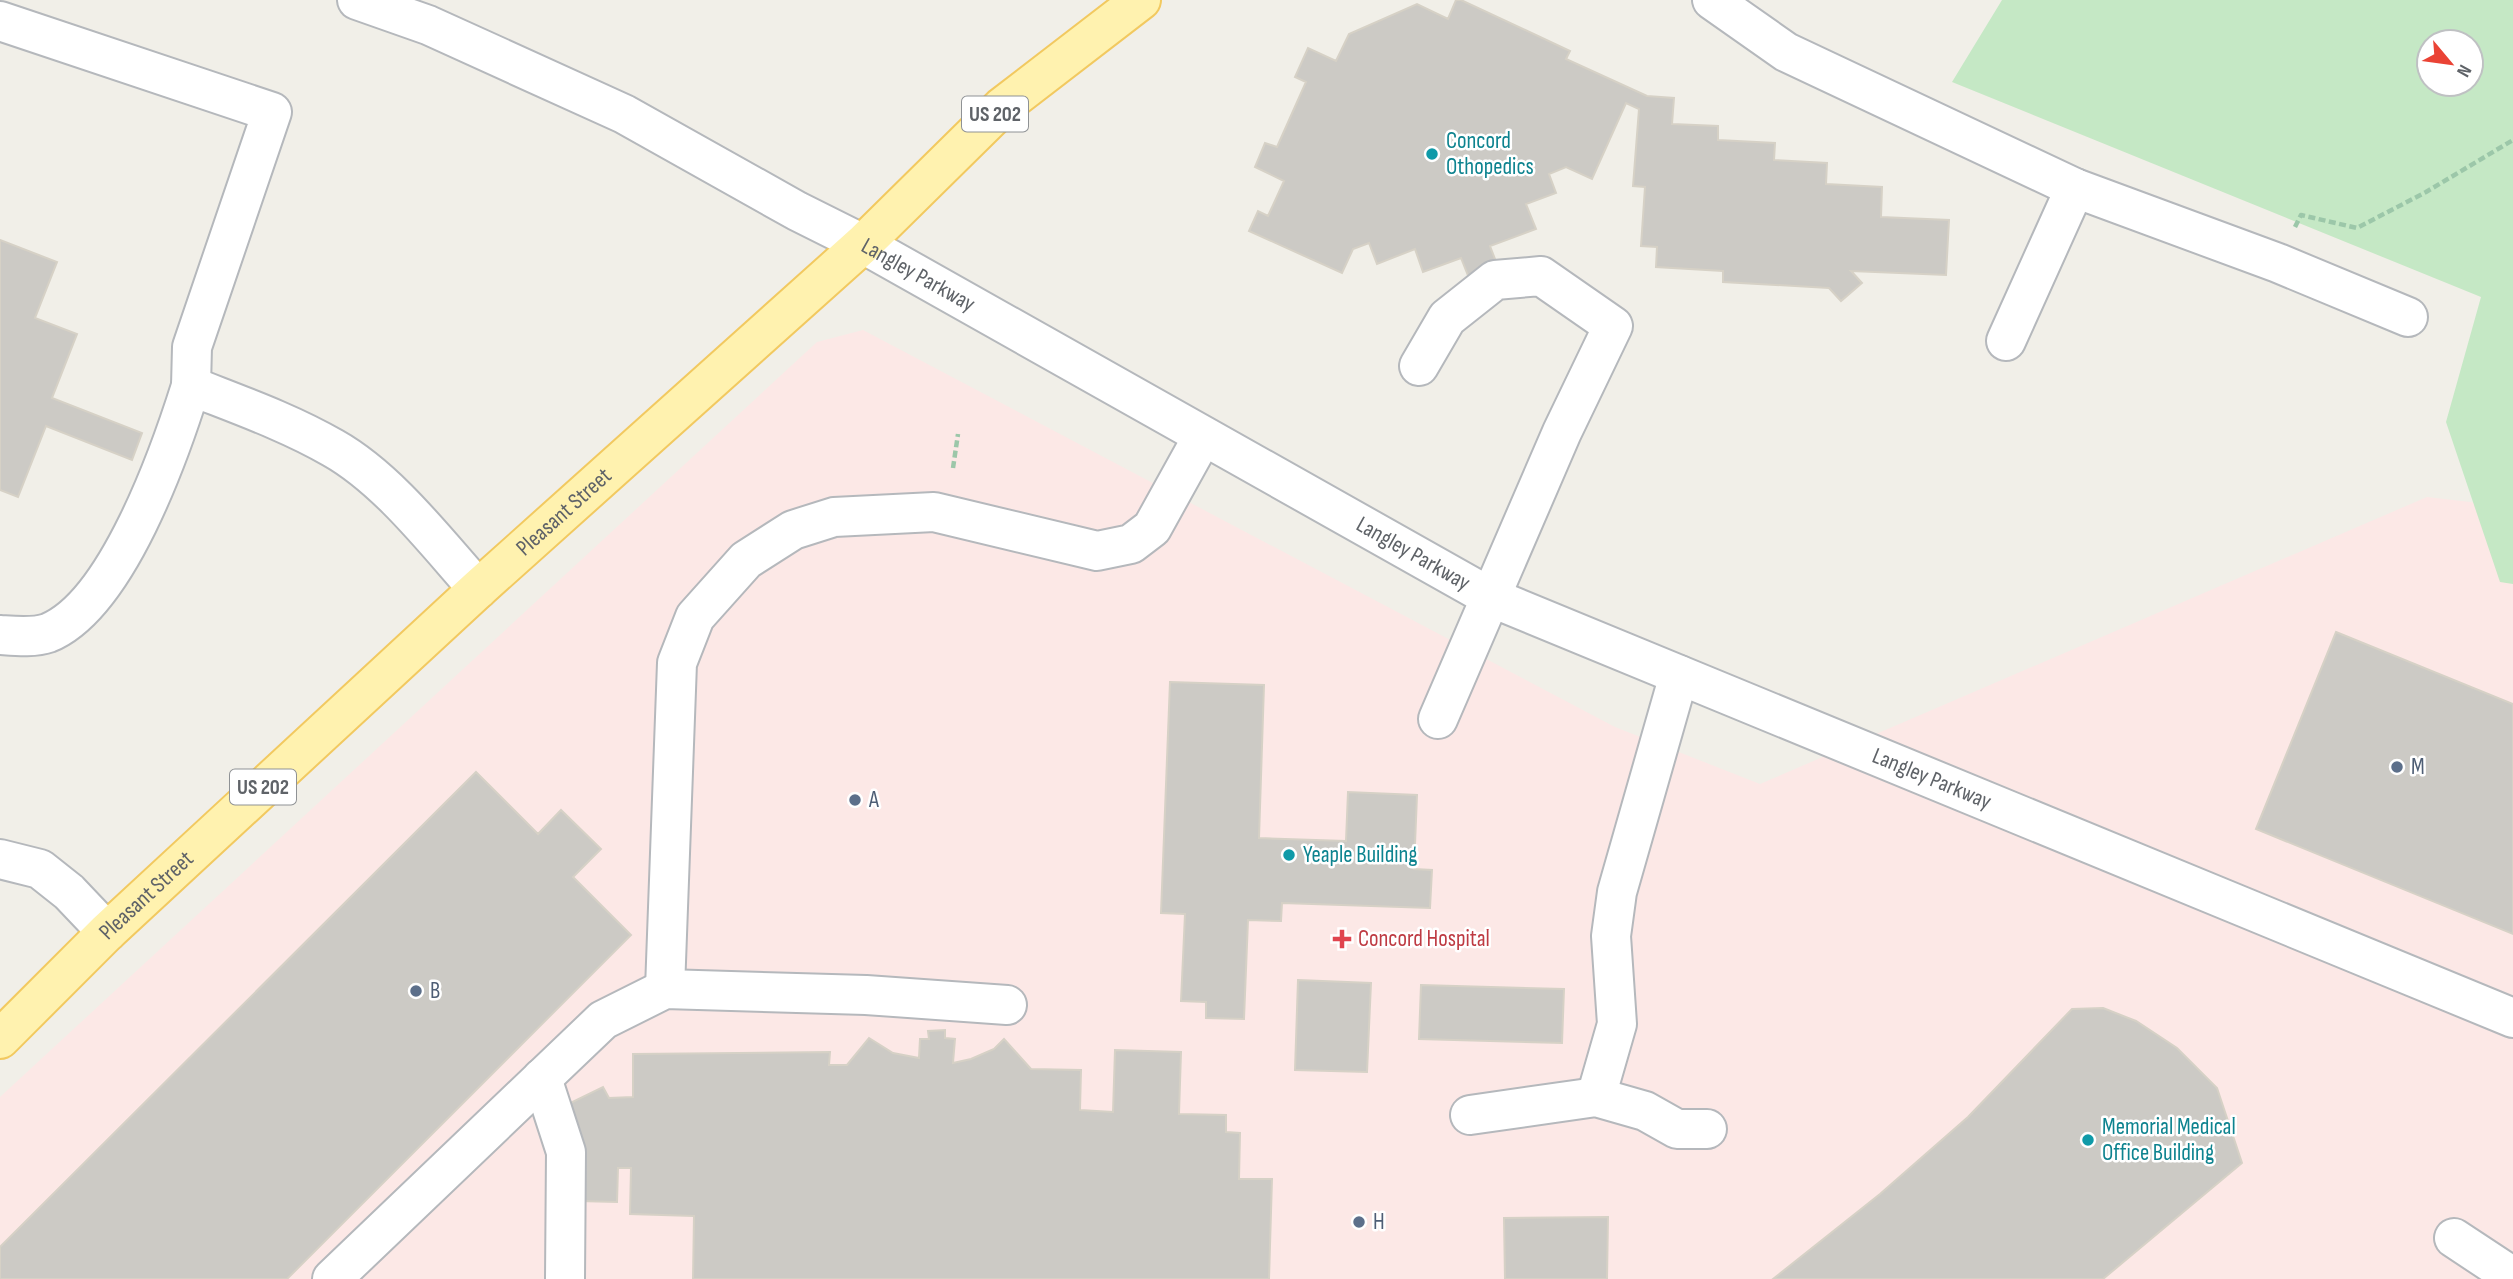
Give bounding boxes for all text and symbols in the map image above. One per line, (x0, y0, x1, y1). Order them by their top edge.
north arrow (2415, 28, 2485, 98)
text: N (2451, 60, 2476, 81)
road number: US 202 (962, 96, 1028, 132)
place label: Concord Othopedics (1446, 127, 1534, 181)
marker: Concord Othopedics (1424, 146, 1440, 162)
street label: Langley Parkway (856, 232, 980, 318)
street label: Pleasant Street (511, 462, 617, 562)
street label: Langley Parkway (1351, 511, 1475, 597)
street label: Langley Parkway (1868, 742, 1996, 816)
place label: M (2411, 753, 2425, 781)
marker: M (2389, 759, 2405, 775)
road number: US 202 (230, 770, 296, 804)
place label: A (868, 786, 879, 814)
marker: A (847, 792, 863, 808)
place label: Yeaple Building (1303, 841, 1418, 869)
street label: Pleasant Street (93, 845, 199, 946)
marker: Yeaple Building (1281, 847, 1297, 863)
place label: Concord Hospital (1358, 925, 1490, 953)
marker: Concord Hospital (1332, 929, 1352, 949)
place label: B (430, 977, 440, 1005)
marker: B (408, 983, 424, 999)
place label: Memorial Medical Office Building (2102, 1113, 2236, 1167)
marker: Memorial Medical Office Building (2080, 1132, 2096, 1148)
place label: H (1373, 1208, 1385, 1236)
marker: H (1351, 1214, 1367, 1230)

